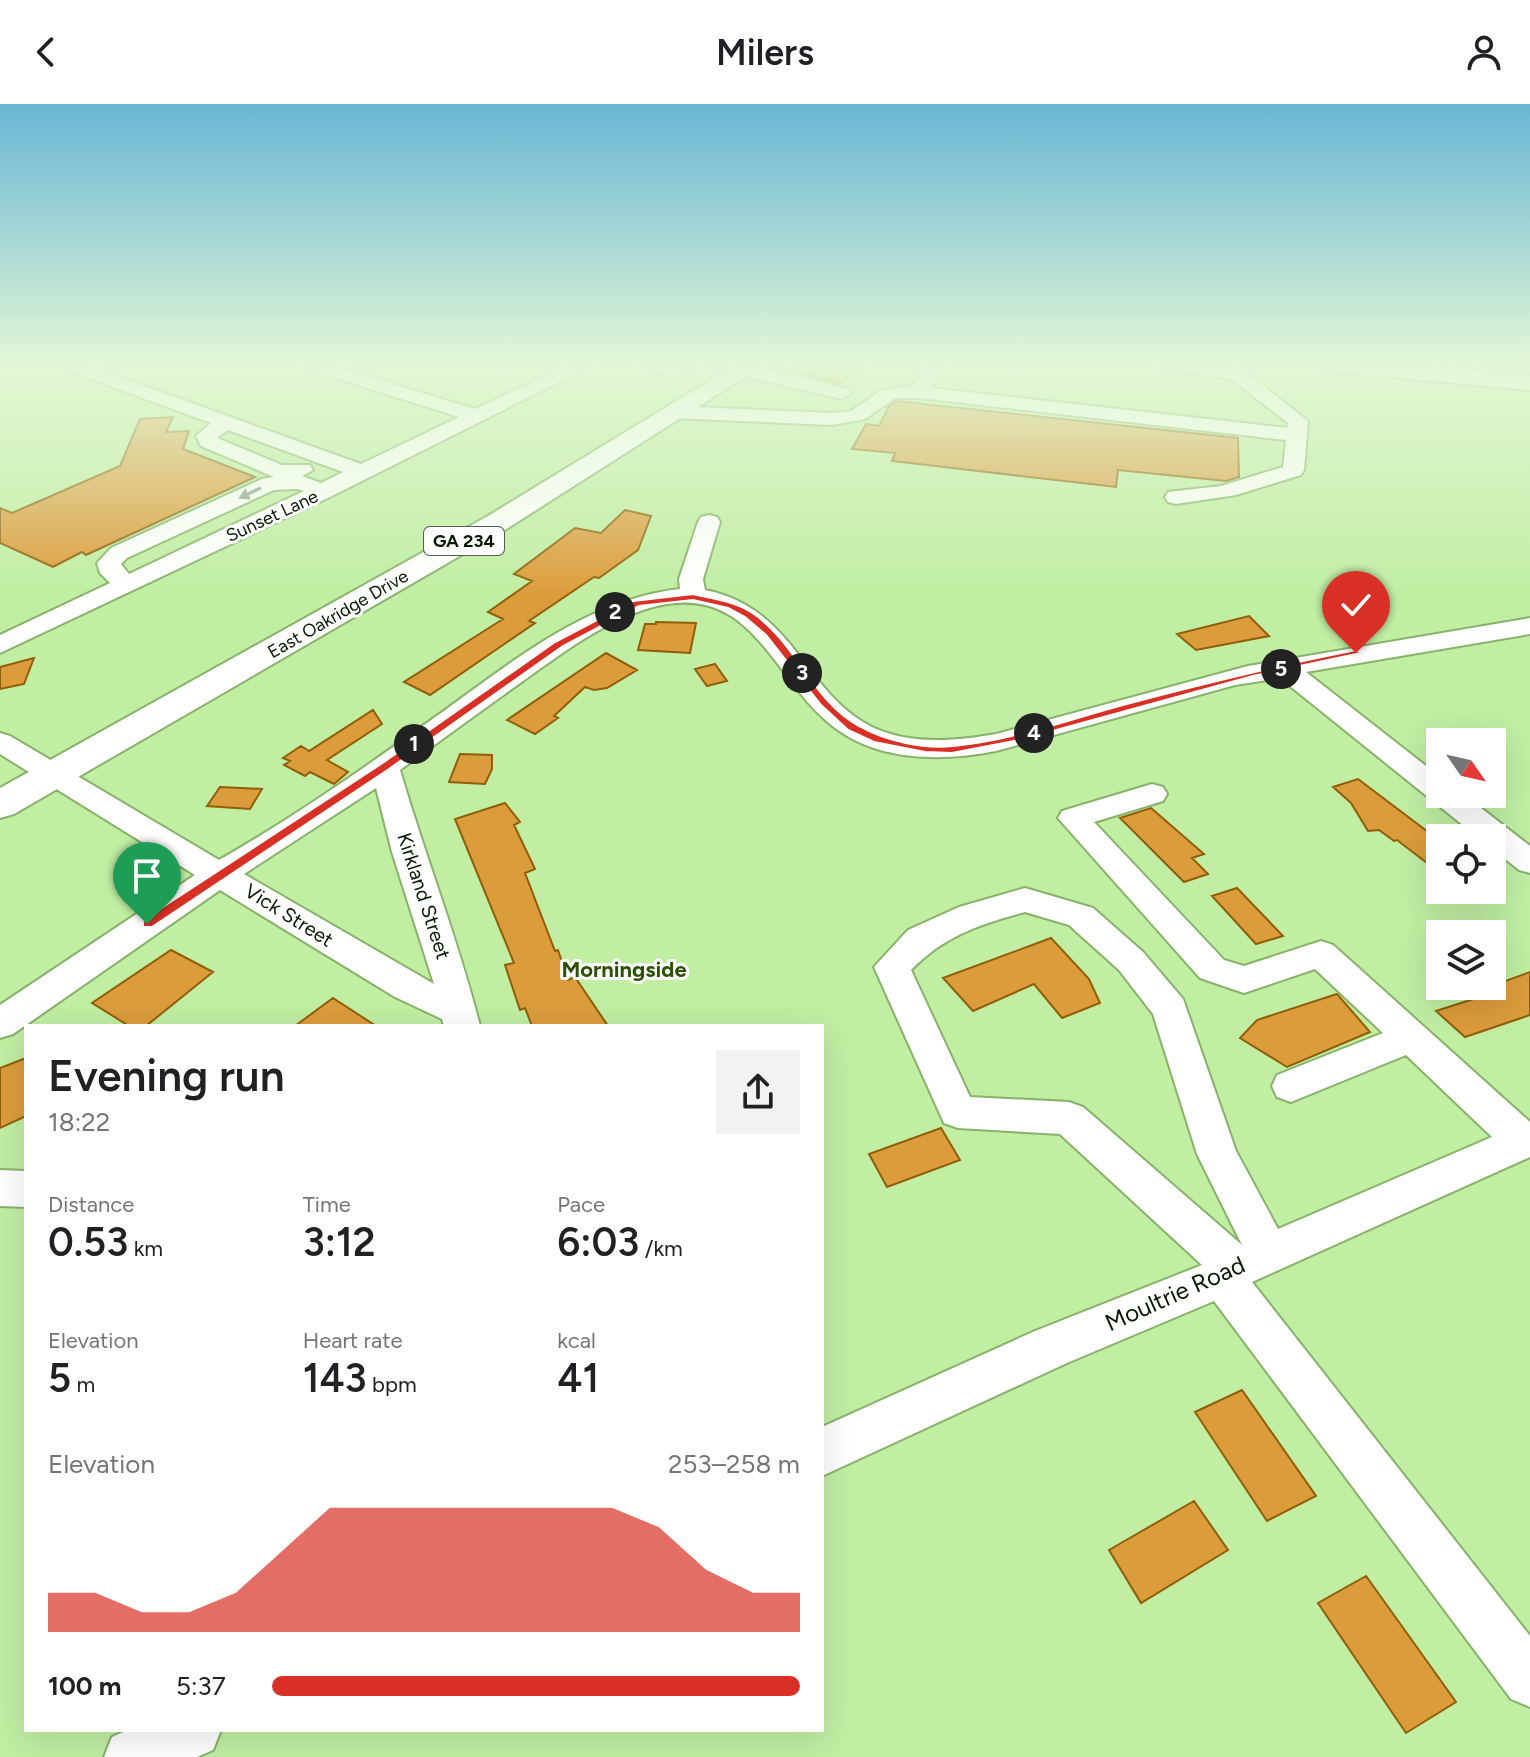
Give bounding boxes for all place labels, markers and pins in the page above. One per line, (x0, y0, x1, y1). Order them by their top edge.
pin (1322, 571, 1390, 653)
pin: 2 (595, 592, 635, 632)
pin: 5 (1261, 649, 1301, 689)
pin: 3 (782, 653, 822, 693)
pin: 4 (1014, 713, 1054, 753)
pin: 1 (394, 724, 434, 764)
pin (113, 842, 181, 924)

